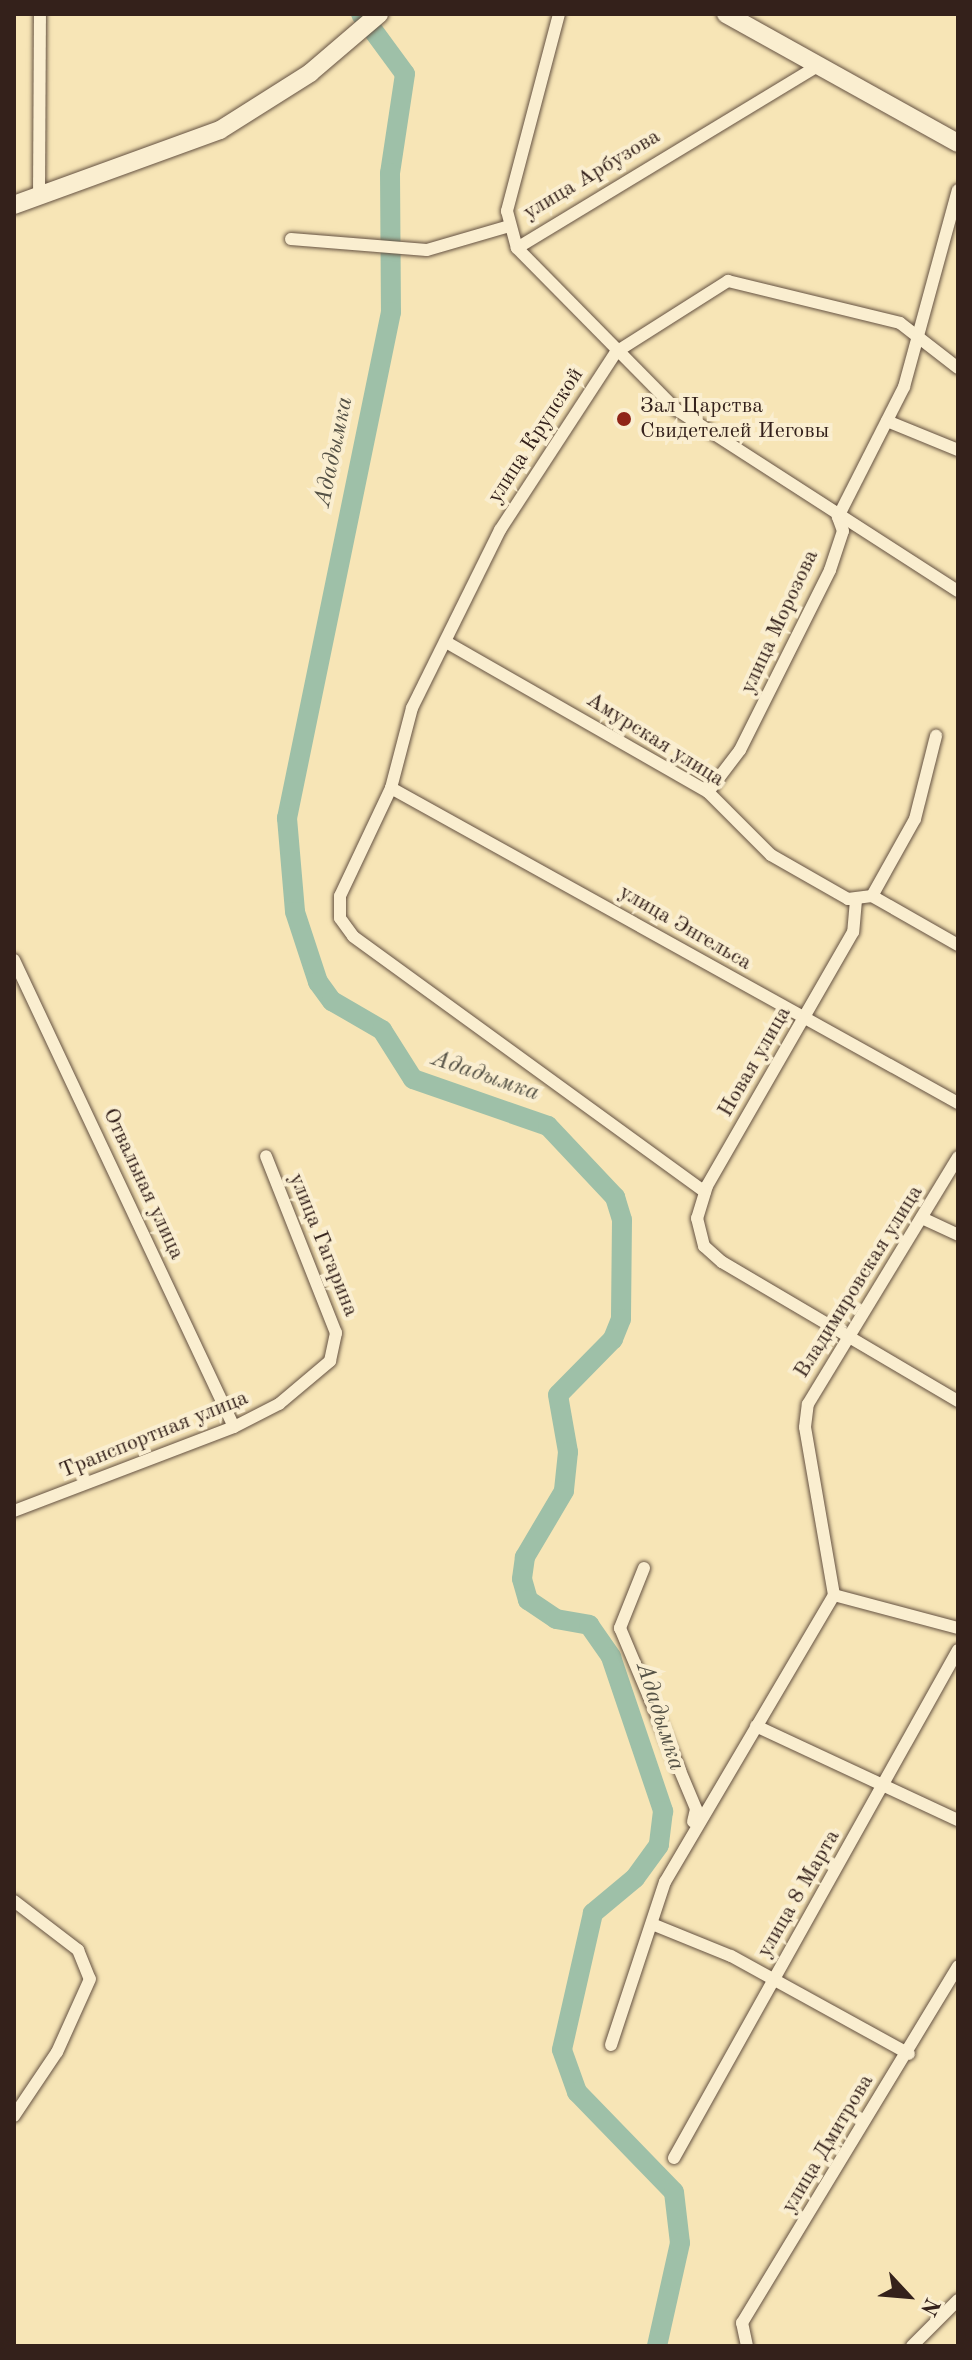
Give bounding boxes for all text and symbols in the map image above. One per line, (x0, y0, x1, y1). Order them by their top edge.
street label: улица Арбузова (519, 124, 665, 226)
street label: улица Крупской (482, 363, 590, 509)
place label: Зал Царства Свидетелей Иеговы (640, 393, 829, 444)
water label: Ададымка (309, 394, 361, 510)
marker: Зал Царства Свидетелей Иеговы (615, 410, 633, 428)
street label: улица Морозова (735, 546, 825, 698)
street label: Амурская улица (581, 687, 729, 793)
street label: улица Энгельса (614, 879, 756, 977)
street label: Новая улица (713, 1002, 797, 1122)
water label: Ададымка (427, 1045, 543, 1109)
street label: Отвальная улица (96, 1104, 190, 1264)
street label: улица Гагарина (282, 1169, 364, 1321)
street label: Владимировская улица (789, 1181, 929, 1383)
street label: Транспортная улица (56, 1385, 252, 1485)
water label: Ададымка (628, 1659, 690, 1775)
street label: улица 8 Марта (752, 1825, 846, 1963)
street label: улица Дмитрова (776, 2070, 880, 2218)
north arrow (868, 2256, 948, 2336)
text: N (916, 2294, 943, 2319)

